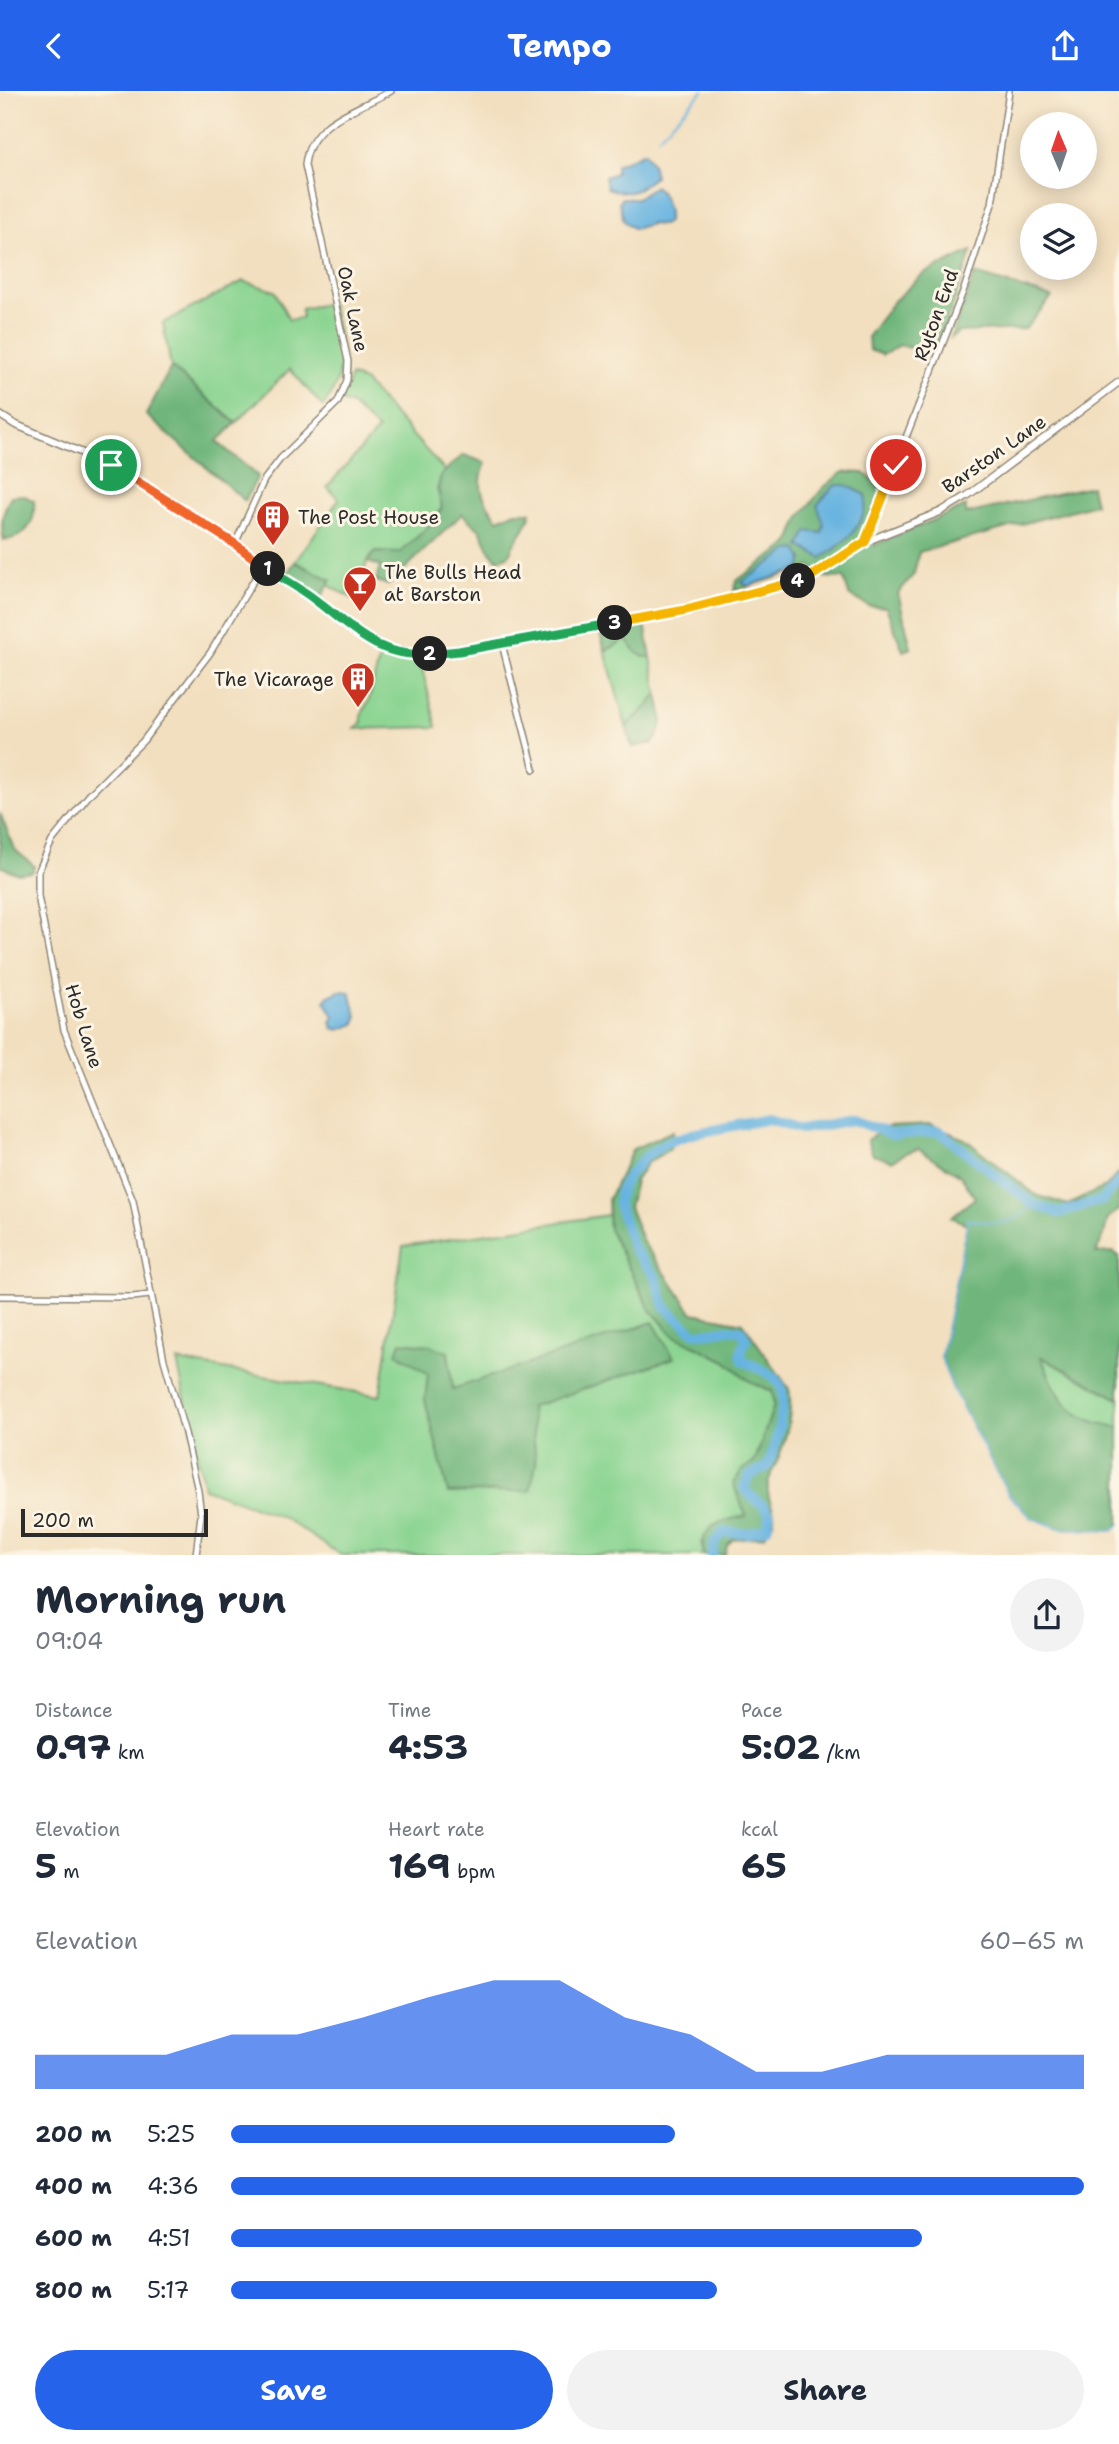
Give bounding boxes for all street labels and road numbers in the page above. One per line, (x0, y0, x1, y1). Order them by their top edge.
street label: Oak Lane (332, 264, 374, 354)
street label: Ryton End (908, 266, 964, 364)
street label: Barston Lane (937, 409, 1051, 499)
street label: Hob Lane (59, 981, 109, 1071)

